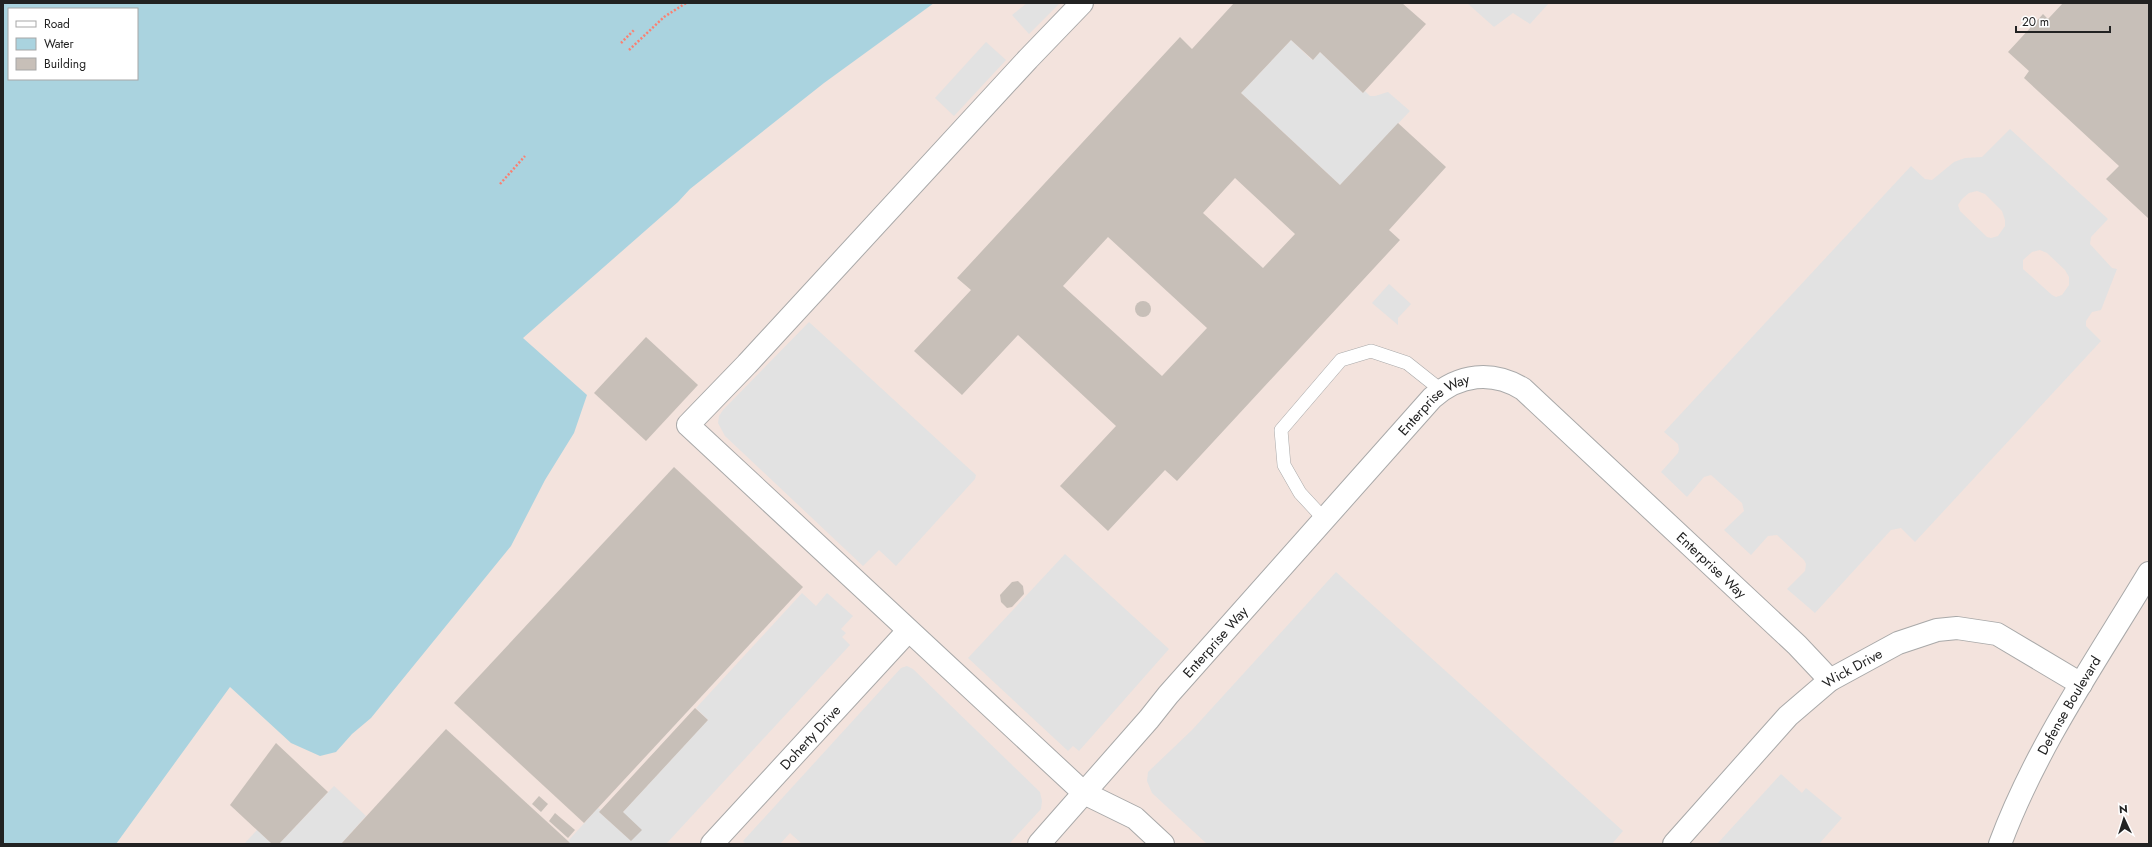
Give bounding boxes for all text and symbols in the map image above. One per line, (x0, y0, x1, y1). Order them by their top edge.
legend (8, 8, 138, 80)
scale bar (2016, 8, 2110, 34)
text: 20 m (2022, 13, 2049, 31)
text: Road (44, 15, 70, 33)
text: Water (44, 35, 75, 53)
text: Building (44, 55, 86, 73)
street label: Enterprise Way (1393, 369, 1472, 440)
street label: Enterprise Way (1672, 527, 1752, 603)
street label: Enterprise Way (1178, 601, 1253, 682)
street label: Wick Drive (1818, 643, 1886, 693)
street label: Defense Boulevard (2032, 652, 2105, 758)
street label: Doherty Drive (775, 701, 845, 774)
north arrow (2104, 799, 2144, 839)
text: N (2118, 801, 2128, 817)

